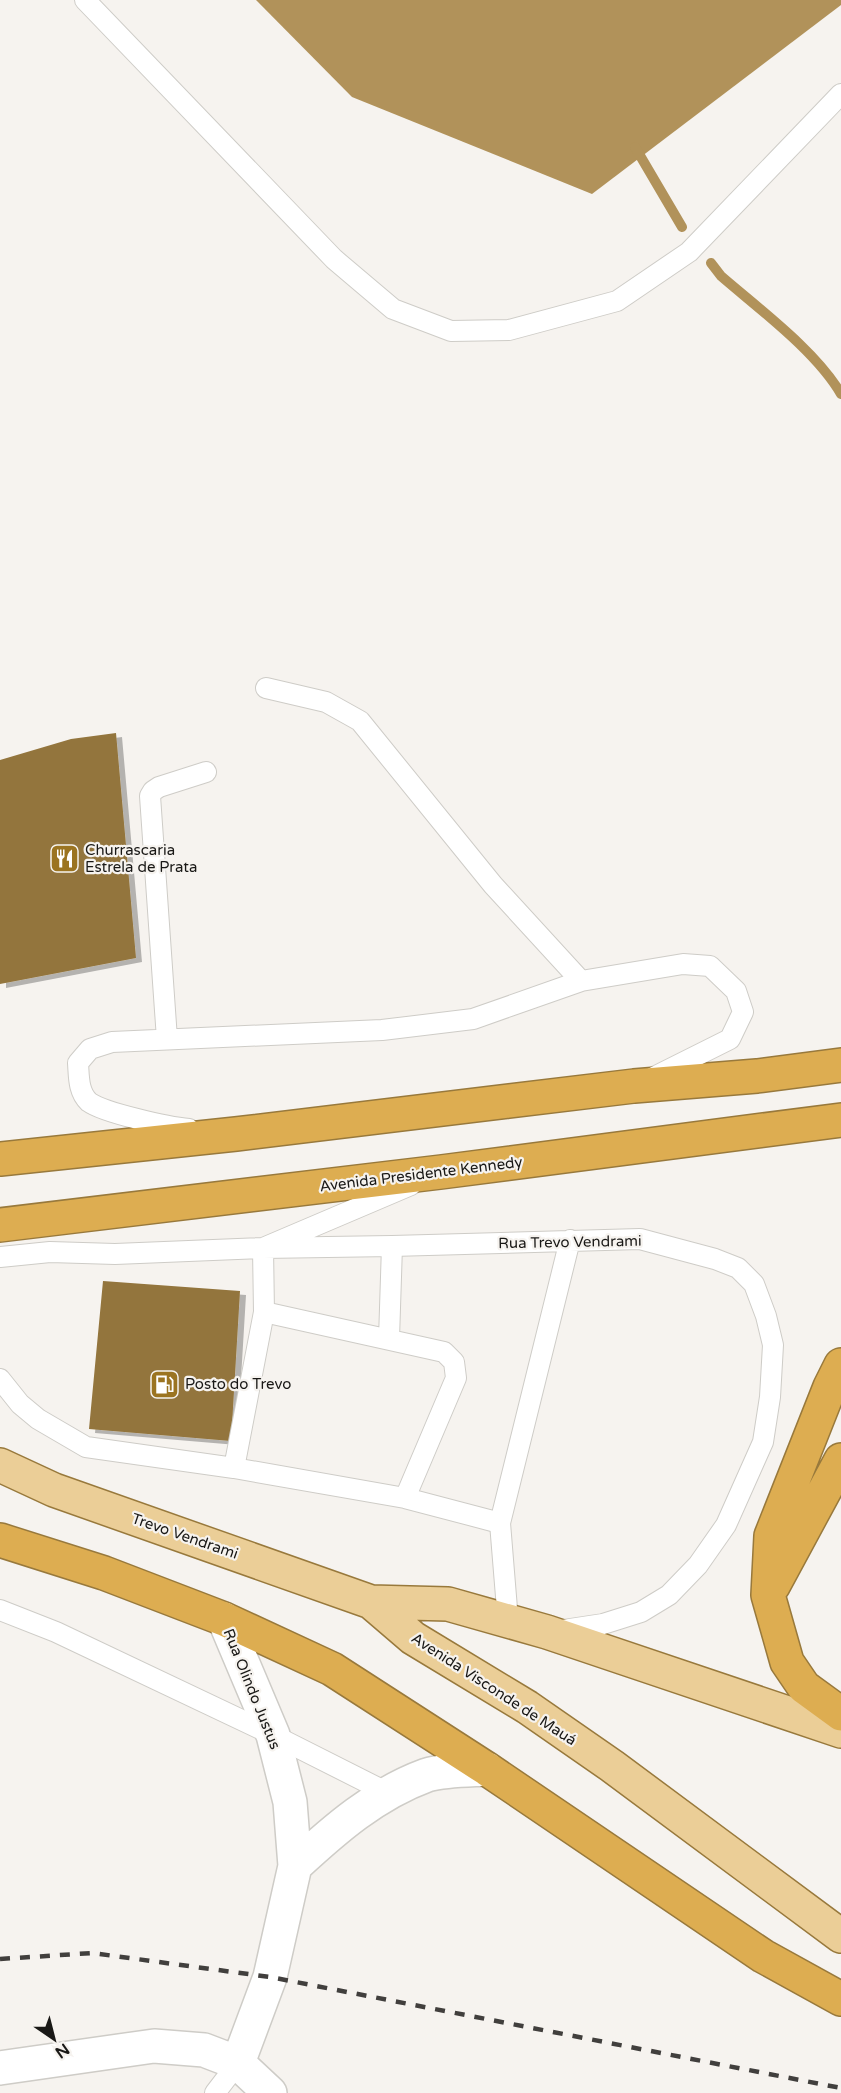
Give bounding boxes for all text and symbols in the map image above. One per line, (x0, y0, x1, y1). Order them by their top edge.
place label: Churrascaria Estrela de Prata (85, 841, 197, 876)
restaurant icon: Churrascaria Estrela de Prata (48, 843, 80, 875)
street label: Avenida Presidente Kennedy (319, 1153, 523, 1195)
street label: Rua Trevo Vendrami (498, 1232, 642, 1252)
fuel station icon: Posto do Trevo (148, 1368, 180, 1400)
place label: Posto do Trevo (185, 1375, 291, 1393)
street label: Trevo Vendrami (129, 1509, 241, 1563)
street label: Rua Olindo Justus (220, 1626, 284, 1752)
street label: Avenida Visconde de Mauá (408, 1629, 580, 1749)
north arrow (24, 2009, 84, 2069)
text: N (51, 2039, 73, 2062)

